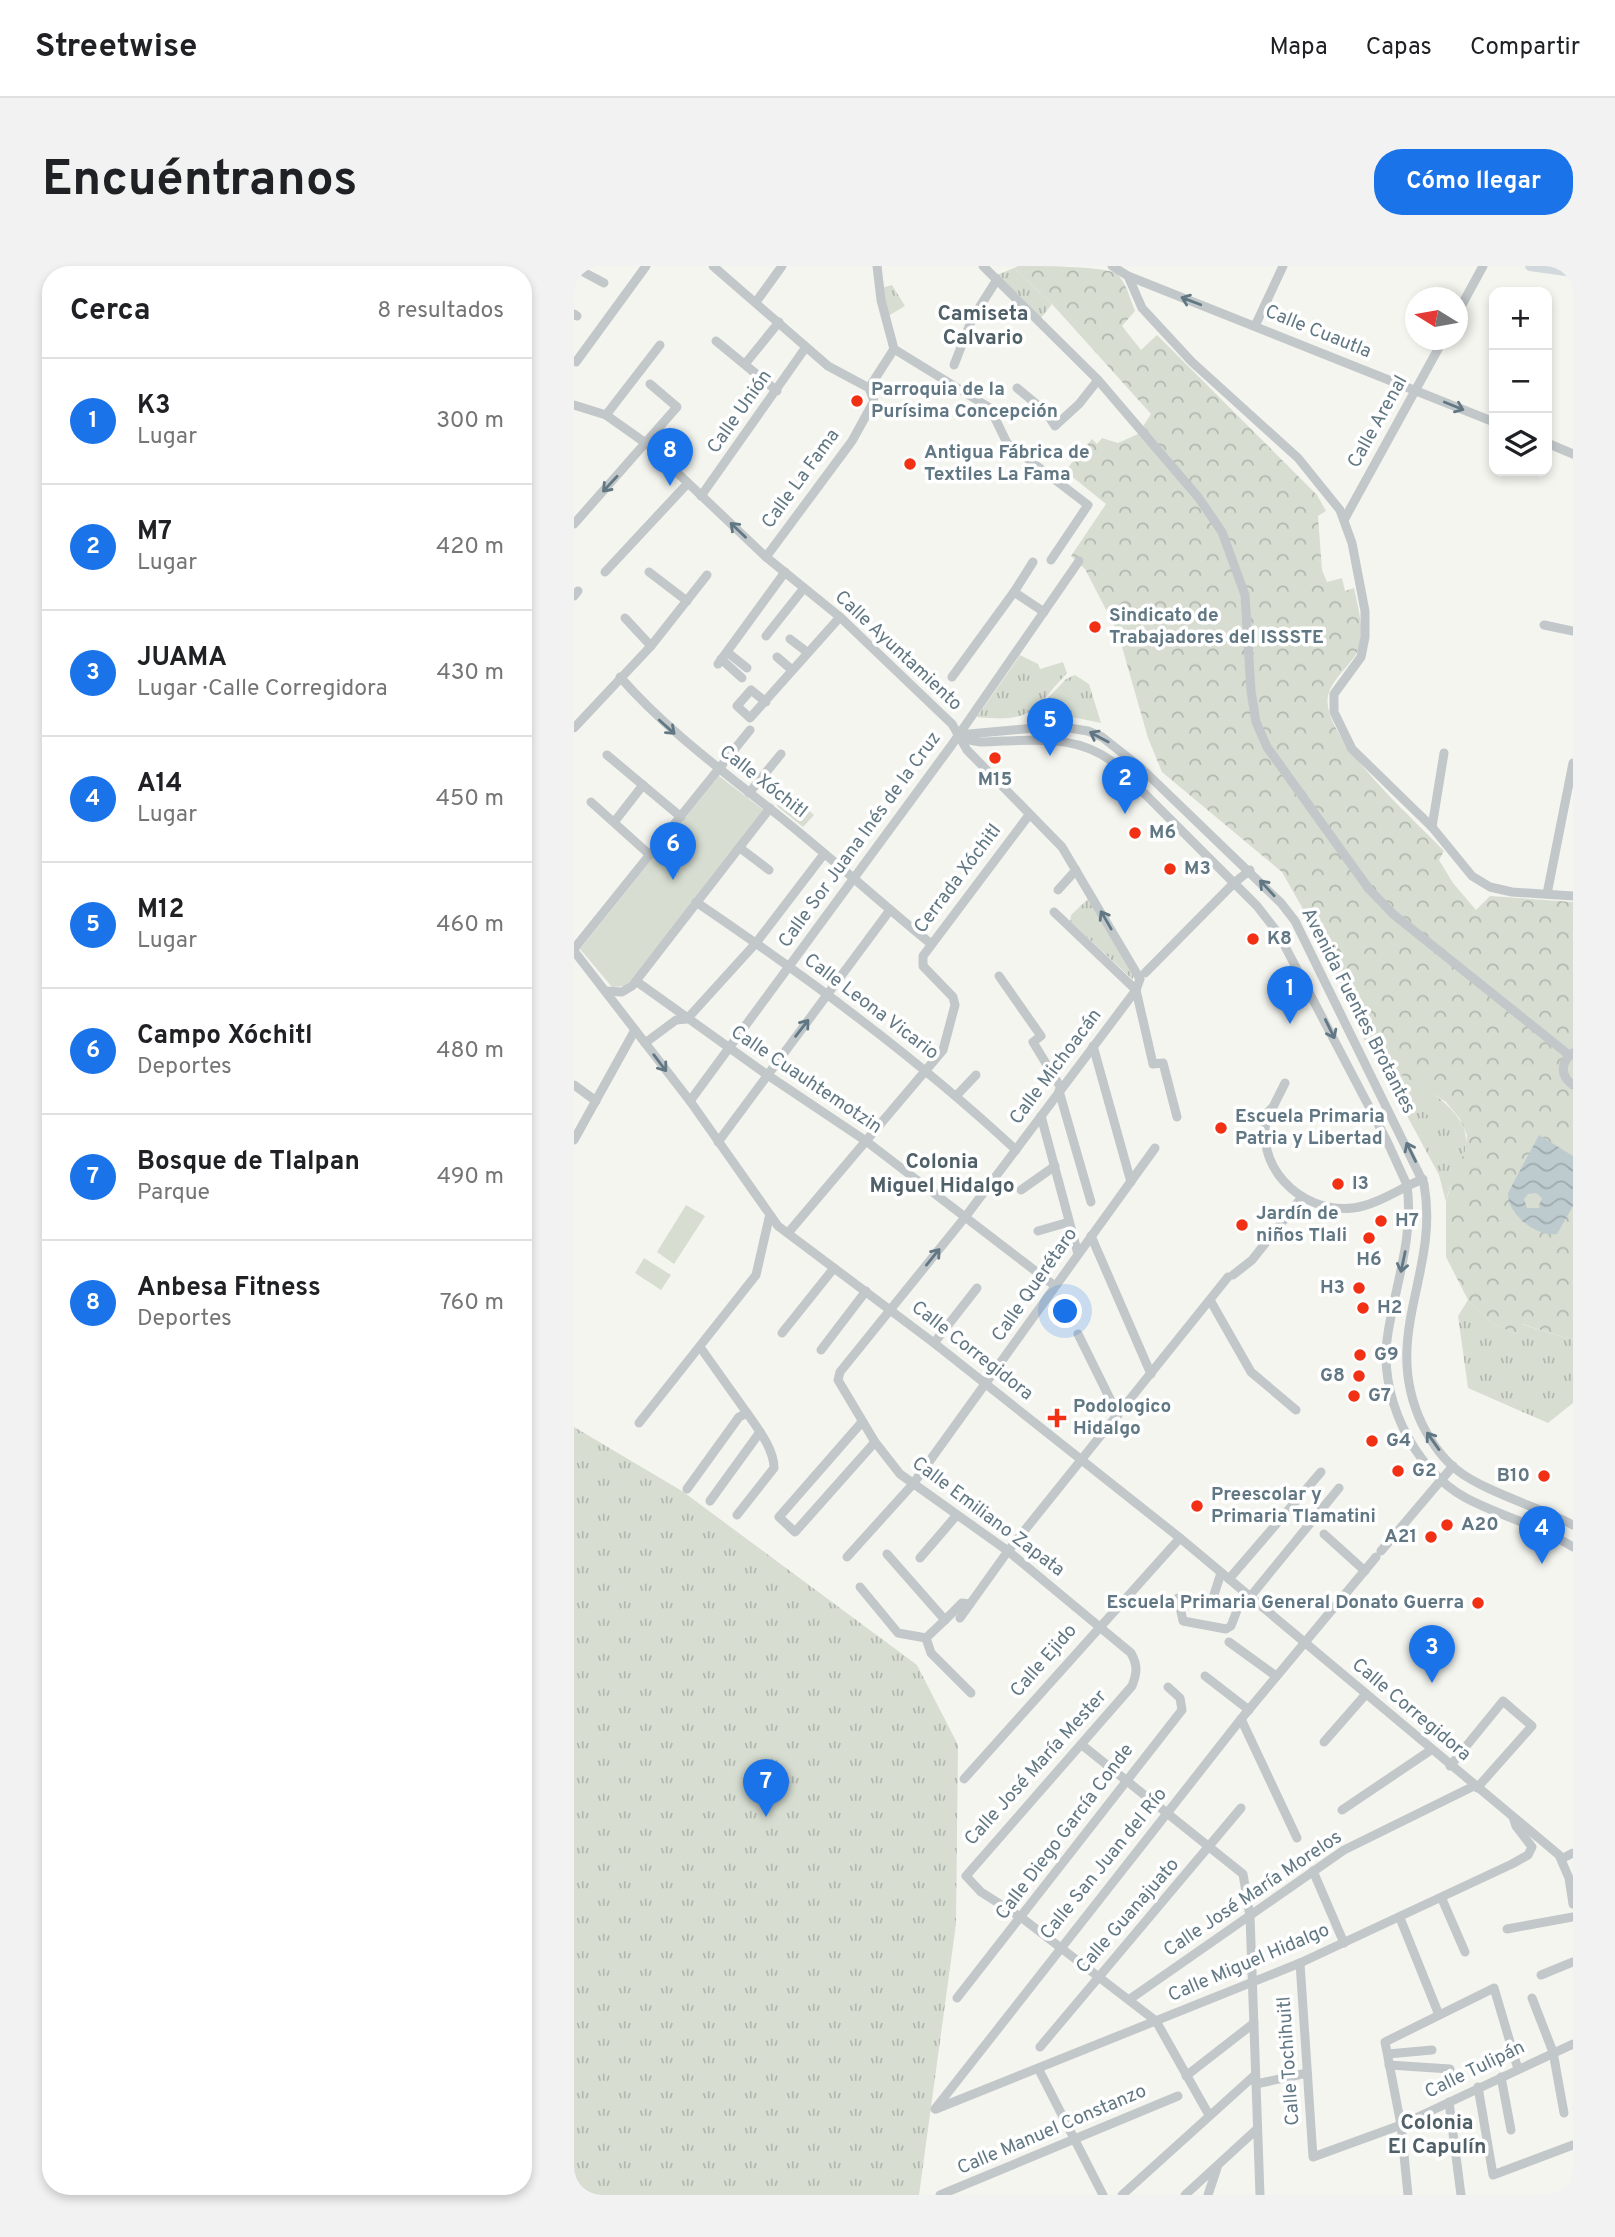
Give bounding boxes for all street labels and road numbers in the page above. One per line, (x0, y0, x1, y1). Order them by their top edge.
street label: Calle Cuautla (1261, 300, 1375, 364)
street label: Calle Unión (702, 365, 778, 459)
street label: Calle Arenal (1343, 372, 1413, 472)
street label: Calle La Fama (757, 424, 845, 534)
street label: Calle Ayuntamiento (829, 586, 967, 716)
street label: Calle Sor Juana Inés de la Cruz (773, 727, 947, 953)
street label: Calle Xóchitl (714, 740, 812, 824)
street label: Cerrada Xóchitl (909, 820, 1007, 938)
street label: Avenida Fuentes Brotantes (1296, 904, 1420, 1118)
street label: Calle Leona Vicario (799, 948, 943, 1066)
street label: Calle Michoacán (1005, 1004, 1107, 1130)
street label: Calle Cuauhtemotzin (726, 1020, 886, 1140)
street label: Calle Querétaro (987, 1223, 1083, 1347)
street label: Calle Corregidora (906, 1296, 1038, 1406)
street label: Calle Emiliano Zapata (907, 1452, 1069, 1582)
street label: Calle Ejido (1006, 1619, 1082, 1703)
street label: Calle Corregidora (1346, 1653, 1476, 1767)
street label: Calle José María Mester (960, 1685, 1113, 1851)
street label: Calle Diego García Conde (991, 1739, 1139, 1925)
street label: Calle San Juan del Río (1035, 1783, 1173, 1945)
street label: Calle José María Morelos (1159, 1825, 1347, 1963)
street label: Calle Guanajuato (1071, 1853, 1185, 1979)
street label: Calle Miguel Hidalgo (1165, 1918, 1333, 2008)
street label: Calle Tochihuitl (1273, 1996, 1305, 2126)
street label: Calle Tulipán (1421, 2035, 1529, 2105)
street label: Calle Manuel Constanzo (954, 2079, 1150, 2181)

